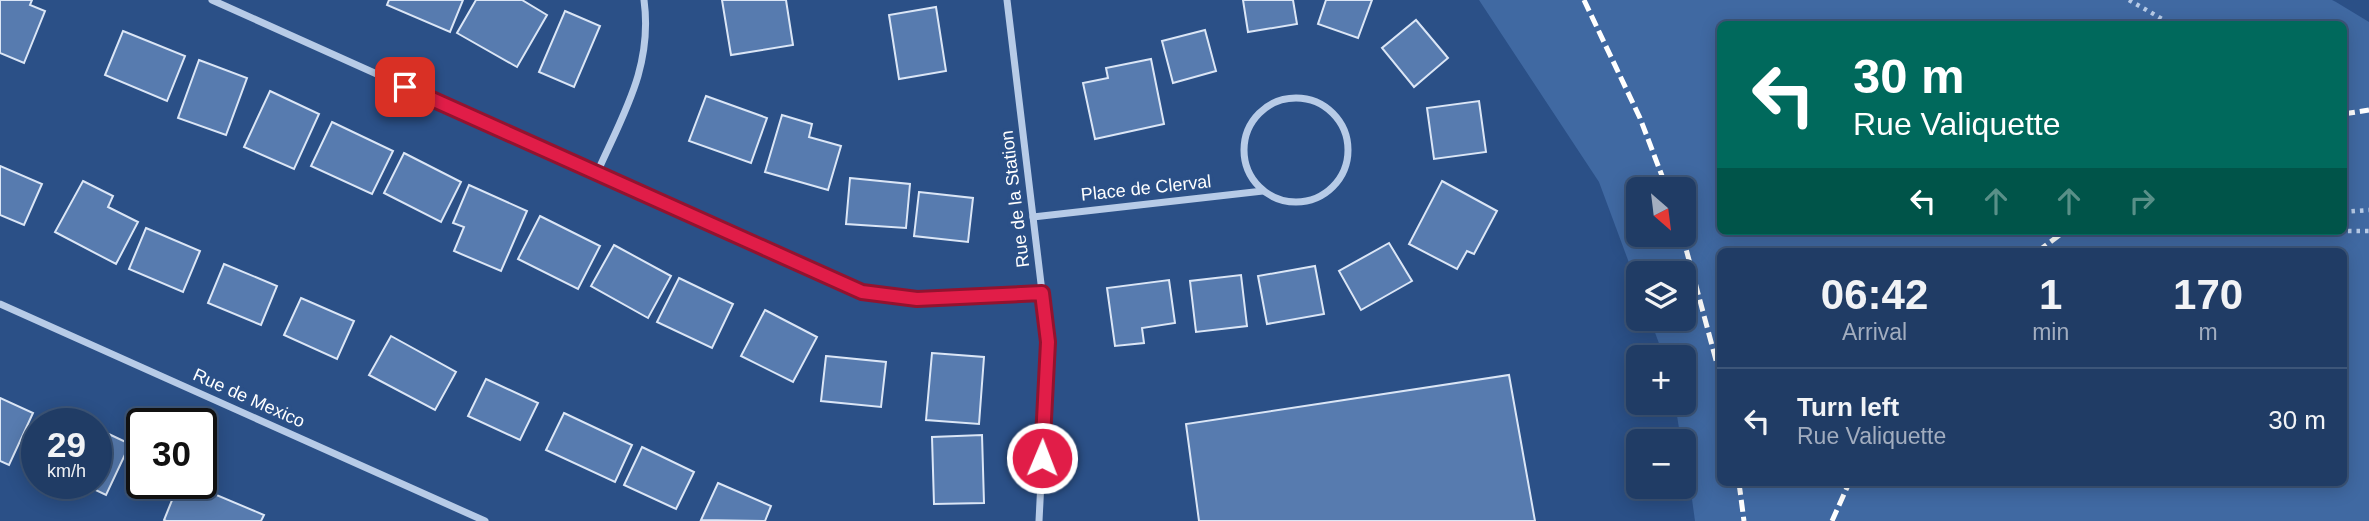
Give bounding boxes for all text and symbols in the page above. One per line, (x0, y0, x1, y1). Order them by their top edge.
icon: left (1738, 49, 1829, 140)
text: 30 m (1853, 49, 1965, 103)
pin (375, 57, 435, 117)
icon: arrive (386, 68, 424, 106)
text: Rue Valiquette (1853, 106, 2061, 142)
street label: Rue de la Station (997, 129, 1033, 269)
street label: Place de Clerval (1080, 171, 1212, 205)
north arrow (1626, 177, 1696, 247)
map controls (1626, 177, 1696, 499)
icon: left (1904, 182, 1942, 220)
icon: ahead (1977, 182, 2015, 220)
icon: ahead (2050, 182, 2088, 220)
icon: right (2123, 182, 2161, 220)
button: layers (1626, 261, 1696, 331)
text: 06:42 (1821, 271, 1928, 318)
text: 1 (2039, 271, 2062, 318)
text: 170 (2173, 271, 2243, 318)
text: Arrival (1842, 319, 1907, 345)
text: min (2032, 319, 2069, 345)
text: m (2199, 319, 2218, 345)
button: + (1626, 345, 1696, 415)
street label: Rue de Mexico (190, 364, 308, 432)
text: Turn left (1797, 392, 1899, 422)
icon: left (1738, 402, 1776, 440)
text: 30 m (2268, 405, 2326, 435)
speed limit sign: 30 (126, 408, 217, 499)
position arrow (1005, 421, 1079, 495)
text: Rue Valiquette (1797, 423, 1946, 449)
text: 29 (47, 425, 86, 464)
button: − (1626, 429, 1696, 499)
text: km/h (47, 461, 86, 481)

